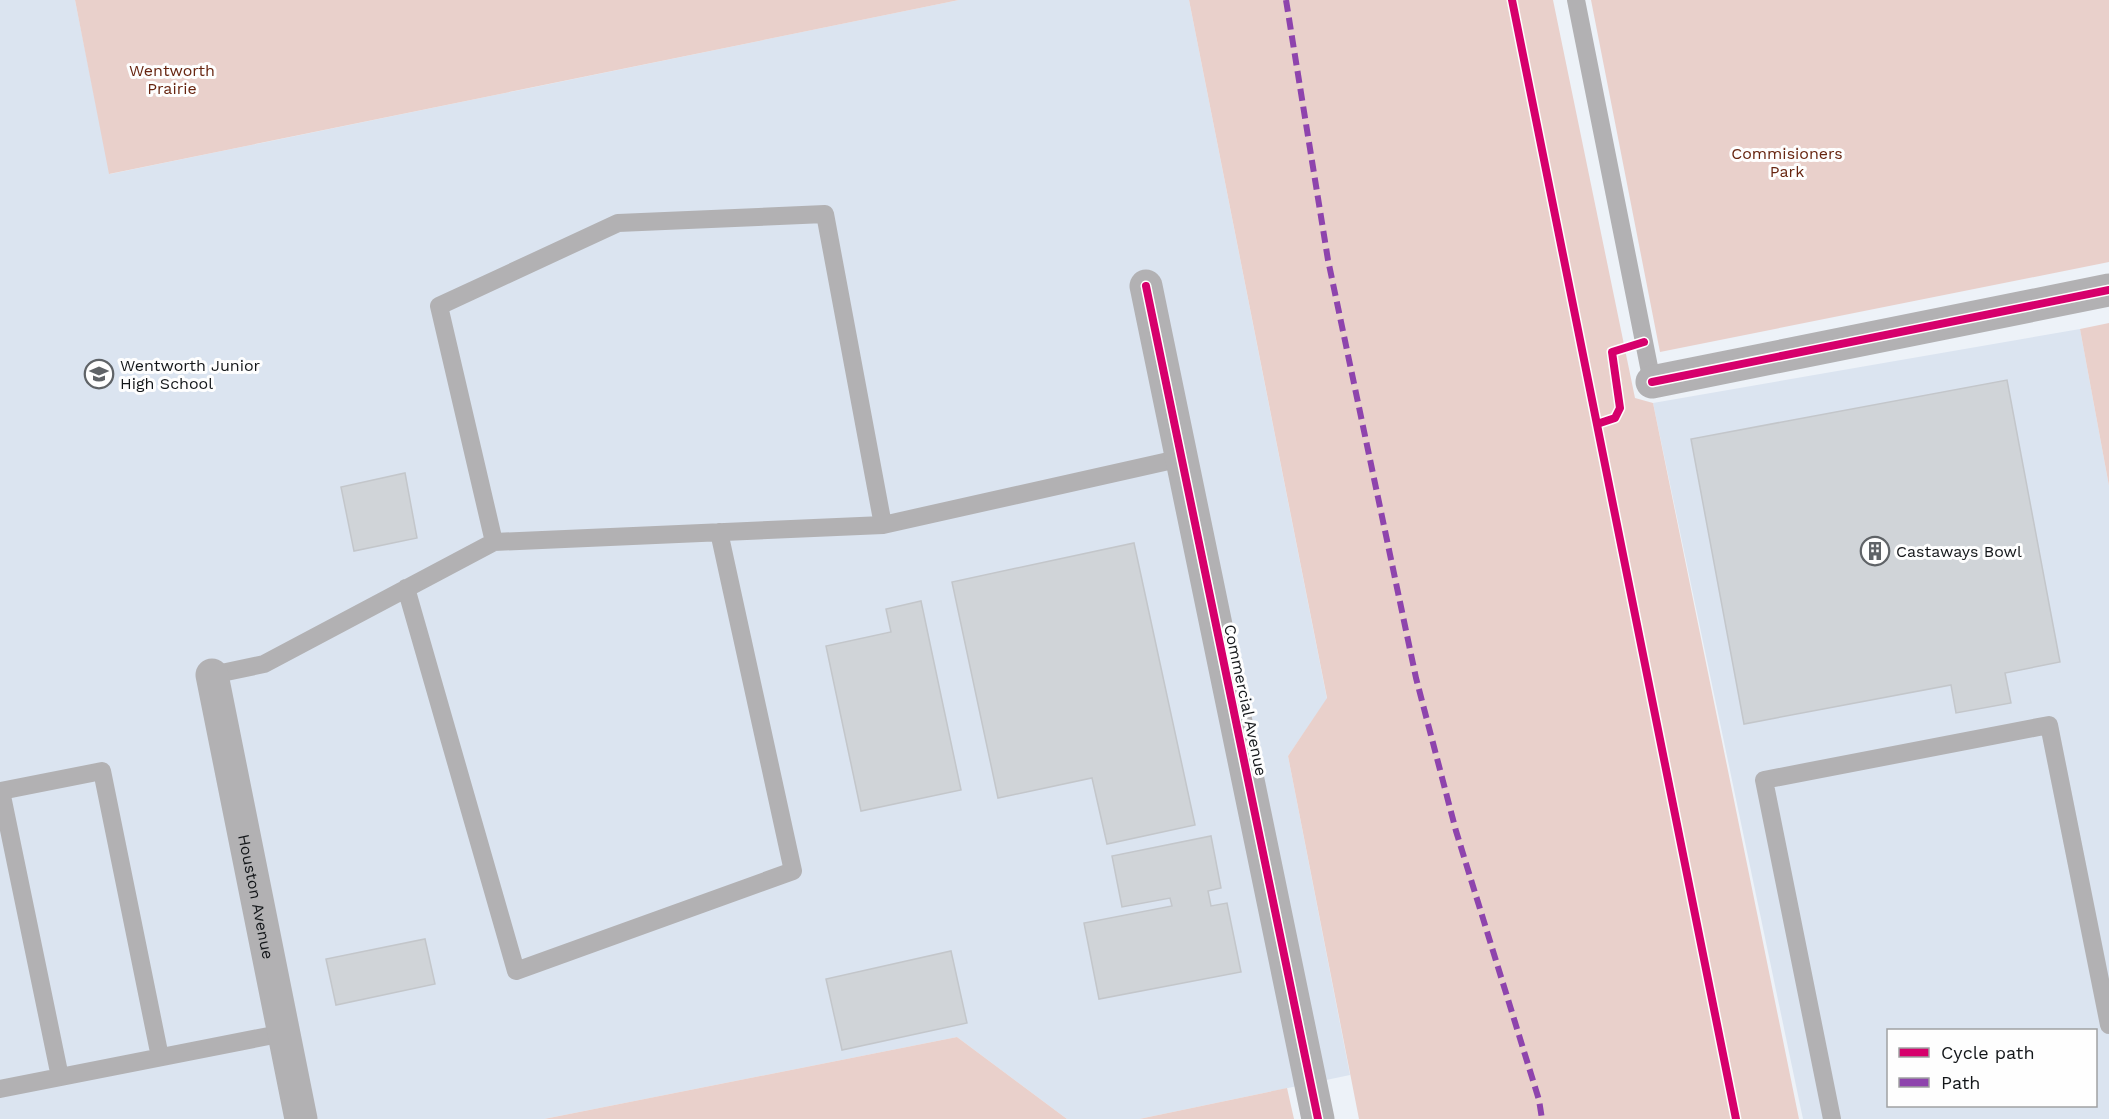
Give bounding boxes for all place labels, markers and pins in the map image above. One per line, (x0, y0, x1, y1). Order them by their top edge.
place label: Wentworth Junior High School (120, 356, 261, 393)
school or university icon: Wentworth Junior High School (83, 358, 115, 390)
building icon: Castaways Bowl (1859, 535, 1891, 567)
place label: Castaways Bowl (1896, 542, 2022, 561)

